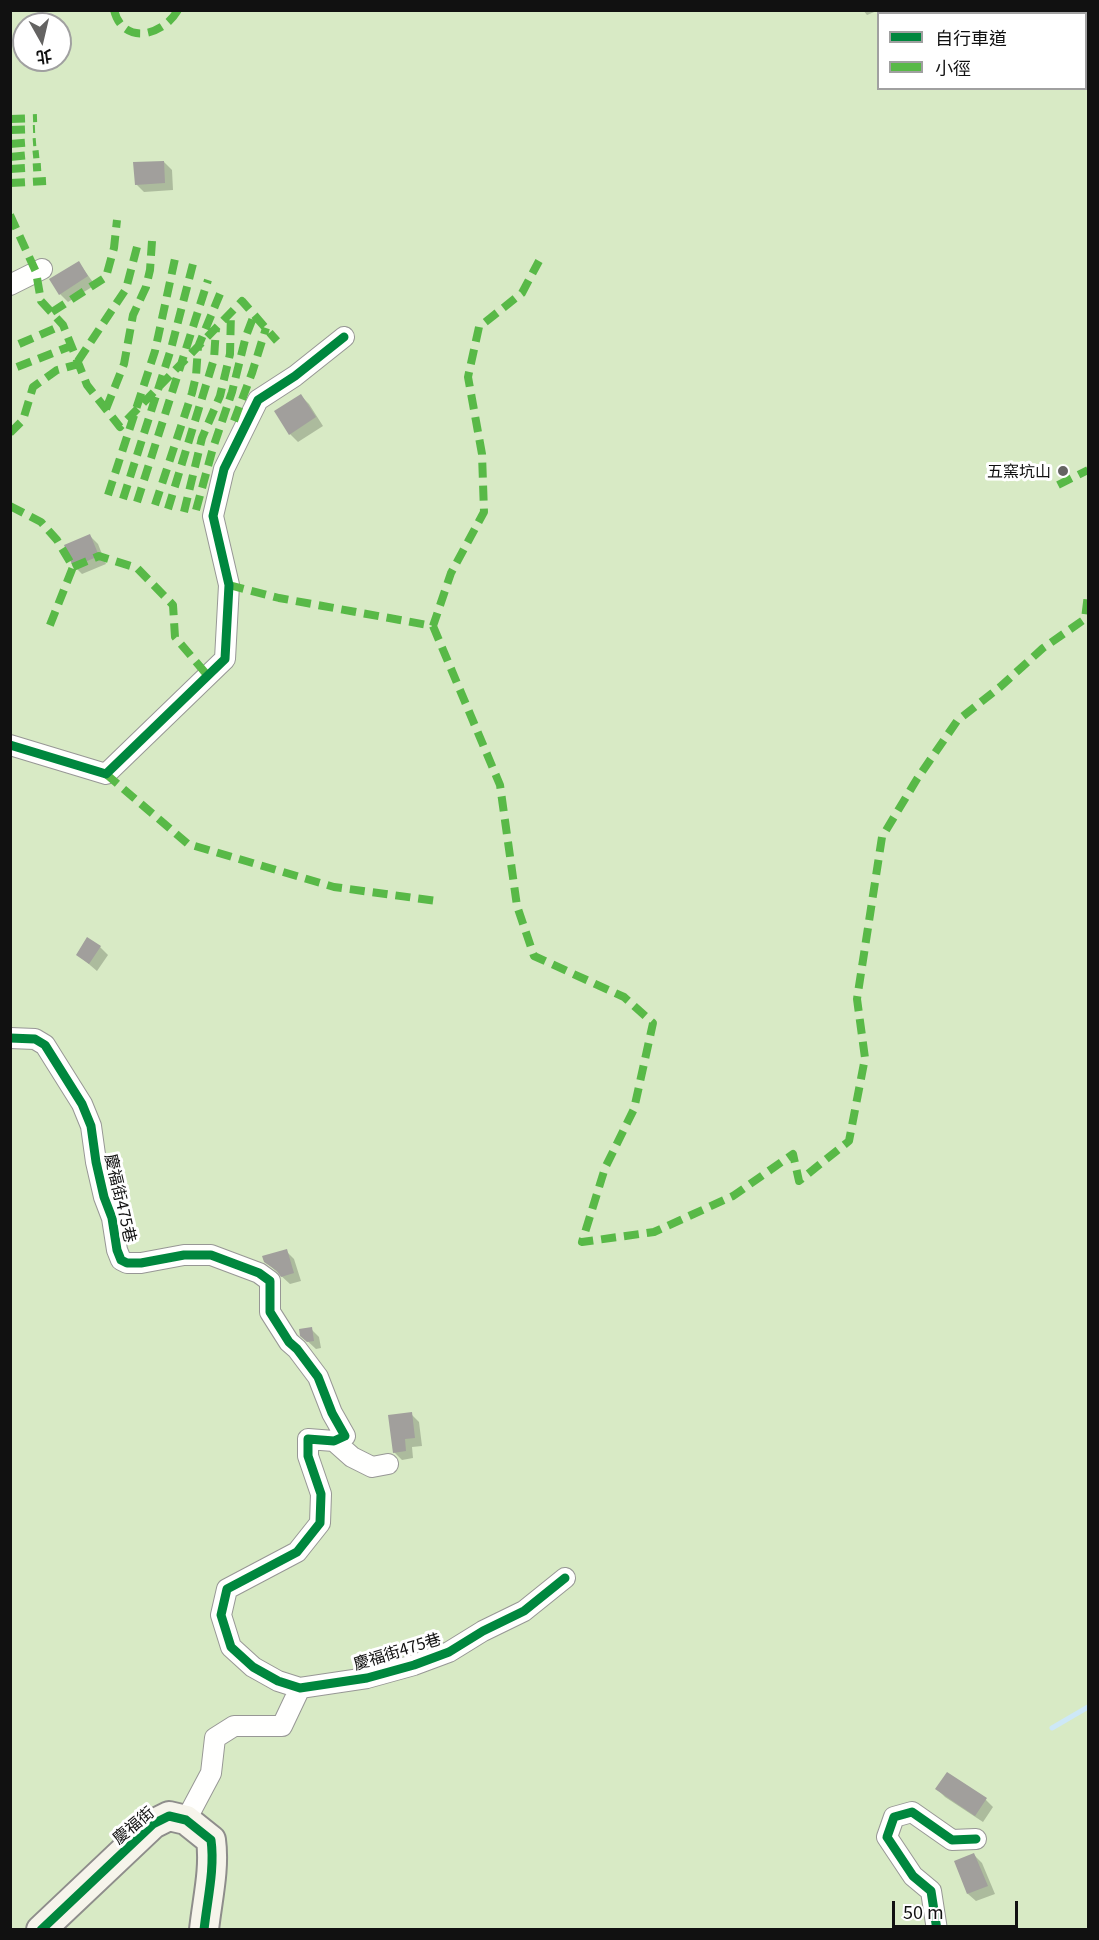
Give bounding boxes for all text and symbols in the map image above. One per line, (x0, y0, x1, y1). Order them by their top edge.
north arrow (12, 12, 72, 72)
legend (877, 12, 1087, 90)
text: 自行車道 (935, 24, 1007, 50)
text: 北 (35, 45, 54, 71)
text: 小徑 (935, 54, 971, 80)
place label: 五窯坑山 (987, 461, 1051, 481)
marker: 五窯坑山 (1056, 464, 1070, 478)
street label: 慶福街475巷 (101, 1152, 141, 1244)
street label: 慶福街475巷 (351, 1629, 443, 1673)
street label: 慶福街 (108, 1802, 158, 1848)
scale bar (895, 1889, 1021, 1927)
text: 50 m (903, 1898, 944, 1924)

